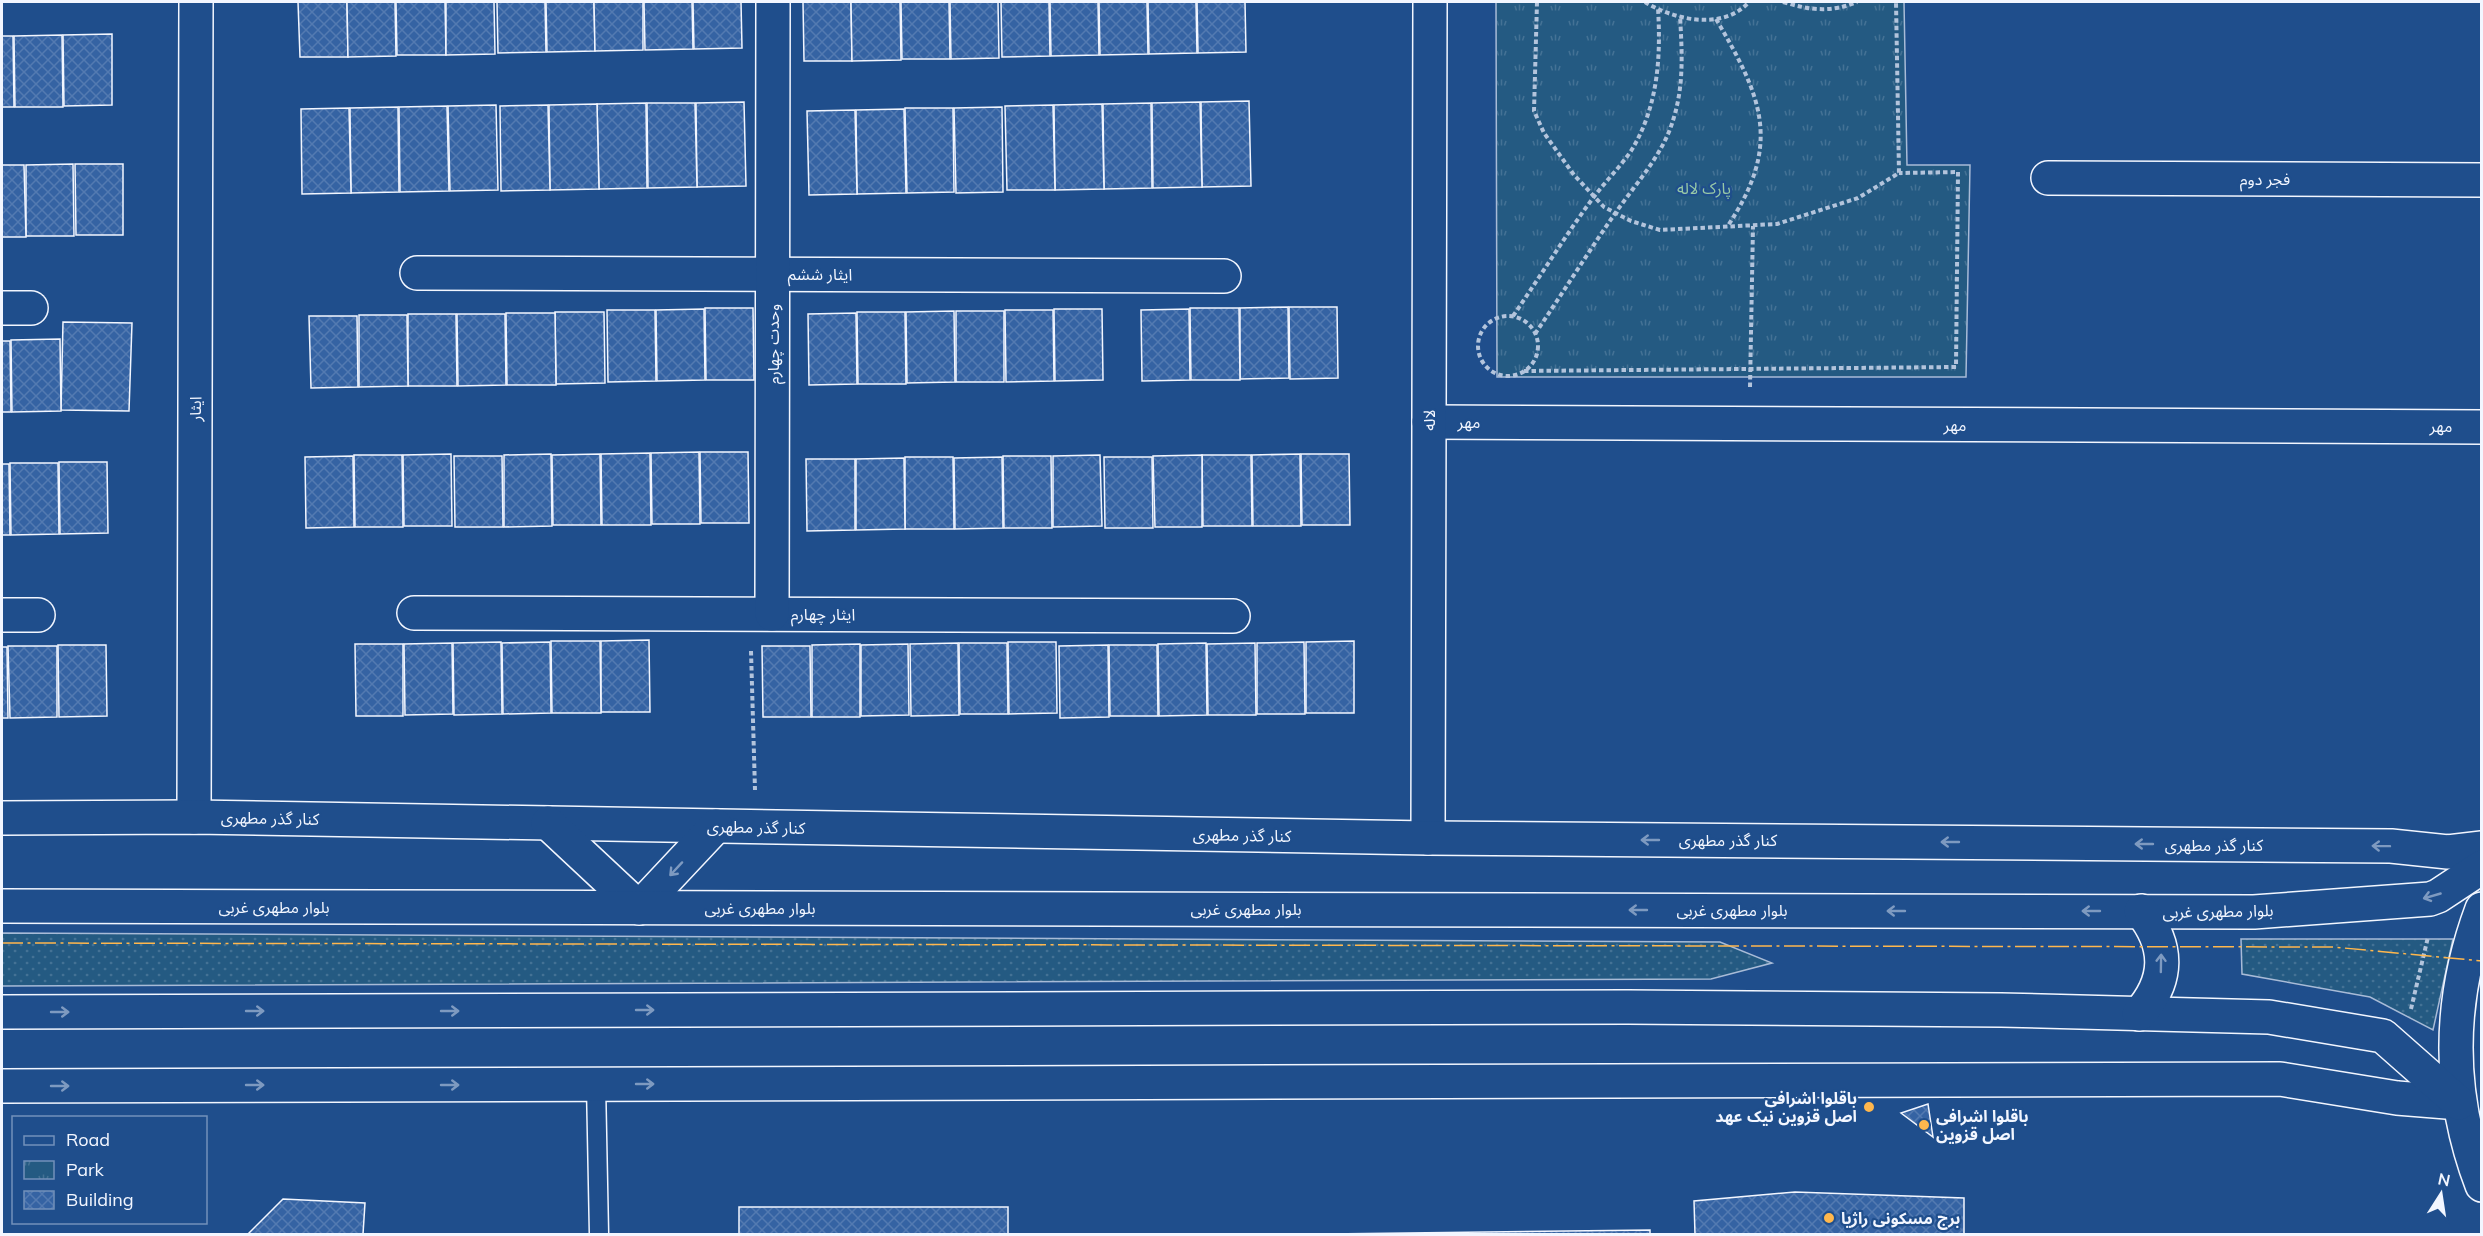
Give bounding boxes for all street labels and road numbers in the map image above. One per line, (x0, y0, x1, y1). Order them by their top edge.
street label: فجر دوم (2240, 169, 2290, 192)
street label: ایثار ششم (788, 264, 852, 287)
street label: وحدت چهارم (763, 304, 786, 384)
street label: ایثار (185, 396, 205, 423)
street label: لاله (1419, 409, 1439, 431)
street label: مهر (1457, 412, 1480, 432)
street label: مهر (1943, 415, 1966, 435)
street label: مهر (2429, 416, 2452, 436)
street label: ایثار چهارم (791, 604, 855, 627)
street label: کنار گذر مطهری (221, 807, 320, 829)
street label: کنار گذر مطهری (707, 816, 806, 838)
street label: کنار گذر مطهری (1193, 824, 1292, 846)
street label: کنار گذر مطهری (1679, 830, 1778, 850)
street label: کنار گذر مطهری (2165, 835, 2264, 855)
street label: بلوار مطهری غربی (218, 897, 330, 917)
street label: بلوار مطهری غربی (704, 898, 816, 918)
street label: بلوار مطهری غربی (1190, 899, 1302, 919)
street label: بلوار مطهری غربی (1676, 900, 1788, 920)
street label: بلوار مطهری غربی (2162, 900, 2274, 922)

